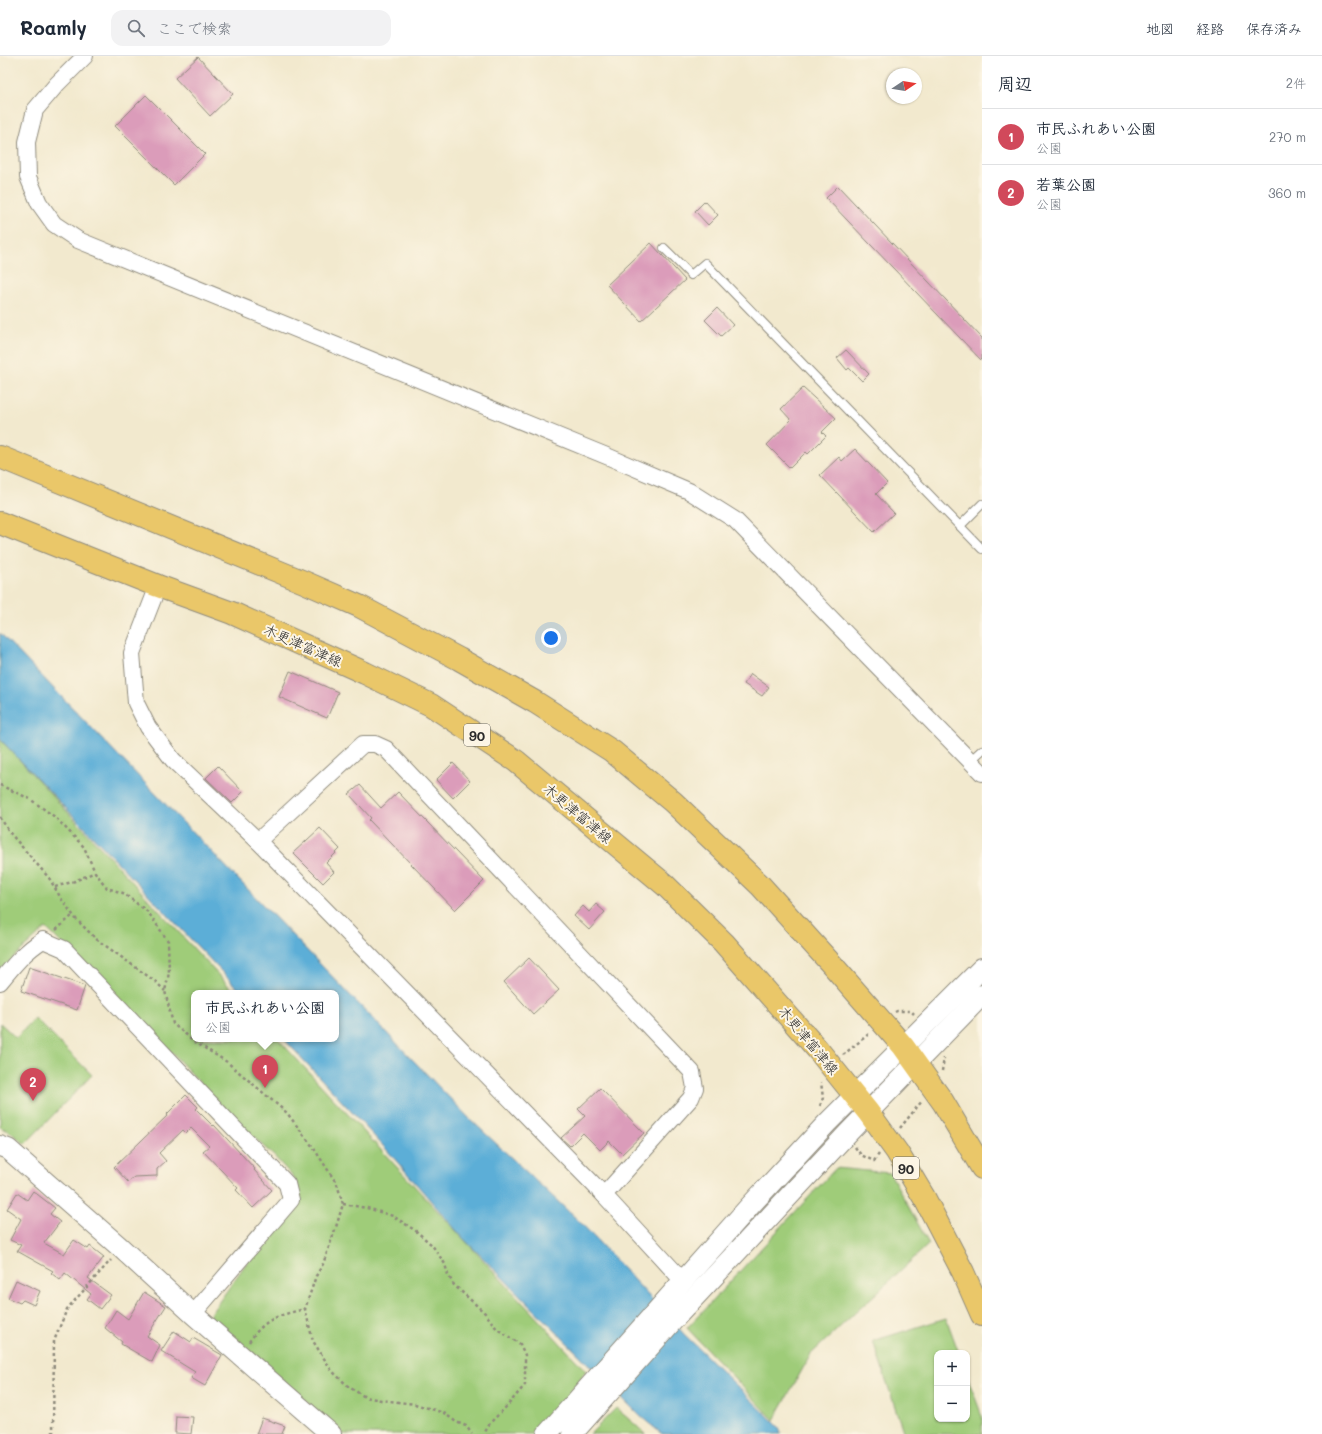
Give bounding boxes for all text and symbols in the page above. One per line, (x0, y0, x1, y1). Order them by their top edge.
search box (111, 10, 391, 46)
text: Roamly (20, 15, 87, 40)
icon: search (125, 17, 147, 39)
text: ここで検索 (157, 18, 232, 38)
text: 地図 (1146, 19, 1174, 38)
text: 経路 (1196, 19, 1224, 38)
text: 保存済み (1246, 19, 1302, 38)
north arrow (886, 68, 922, 104)
text: 周辺 (998, 72, 1032, 94)
text: 2件 (1286, 74, 1306, 91)
text: 市民ふれあい公園 (1036, 118, 1156, 138)
text: 1 (1008, 128, 1014, 145)
text: 270 m (1269, 128, 1306, 145)
text: 公園 (1036, 139, 1062, 156)
text: 若葉公園 (1036, 174, 1096, 194)
text: 2 (1007, 184, 1015, 201)
text: 360 m (1268, 184, 1306, 201)
text: 公園 (1036, 195, 1062, 212)
street label: 木更津富津線 (261, 619, 345, 671)
your location (541, 628, 561, 648)
road number: 90 (464, 724, 490, 746)
street label: 木更津富津線 (540, 779, 616, 847)
popup (191, 990, 339, 1042)
text: 市民ふれあい公園 (205, 997, 325, 1017)
street label: 木更津富津線 (775, 1002, 843, 1078)
text: 公園 (205, 1018, 231, 1035)
pin: 1 (252, 1055, 278, 1088)
pin: 2 (20, 1068, 46, 1101)
road number: 90 (893, 1157, 919, 1179)
map controls (934, 1350, 970, 1422)
button: + (934, 1350, 970, 1386)
button: − (934, 1386, 970, 1422)

